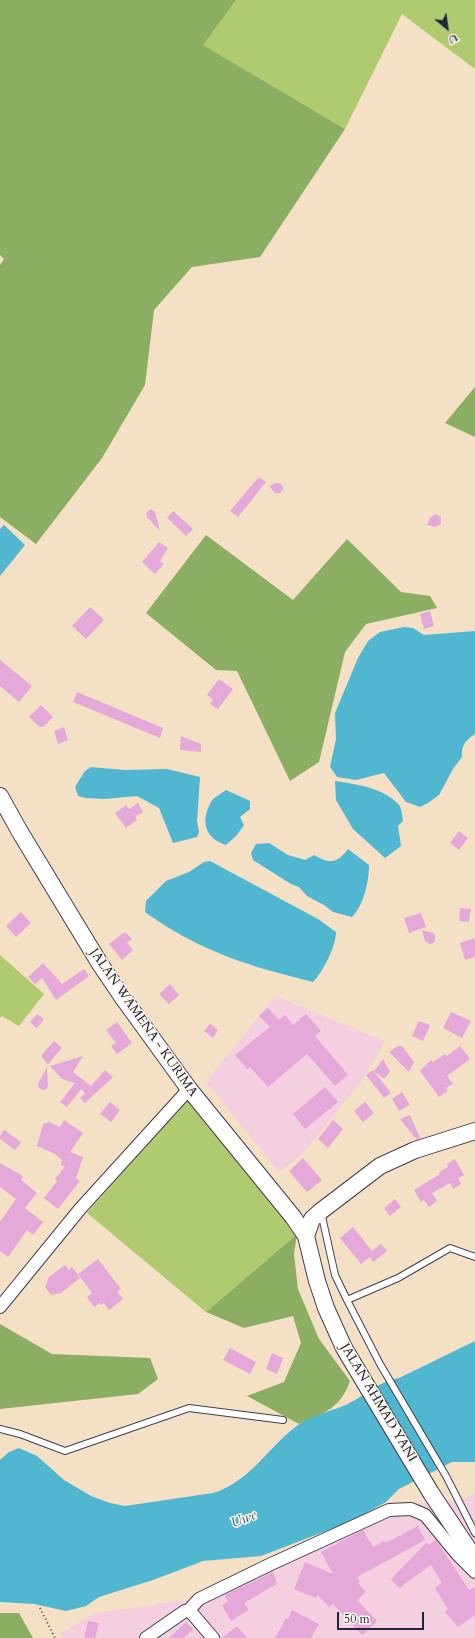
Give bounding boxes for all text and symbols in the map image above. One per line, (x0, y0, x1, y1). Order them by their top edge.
north arrow (427, 8, 467, 48)
text: U (446, 30, 461, 48)
street label: JALAN WAMENA - KURIMA (86, 946, 200, 1100)
street label: JALAN AHMAD YANI (336, 1341, 420, 1465)
water label: Uwe (229, 1507, 259, 1533)
scale bar (339, 1604, 426, 1630)
text: 50 m (344, 1611, 370, 1627)

